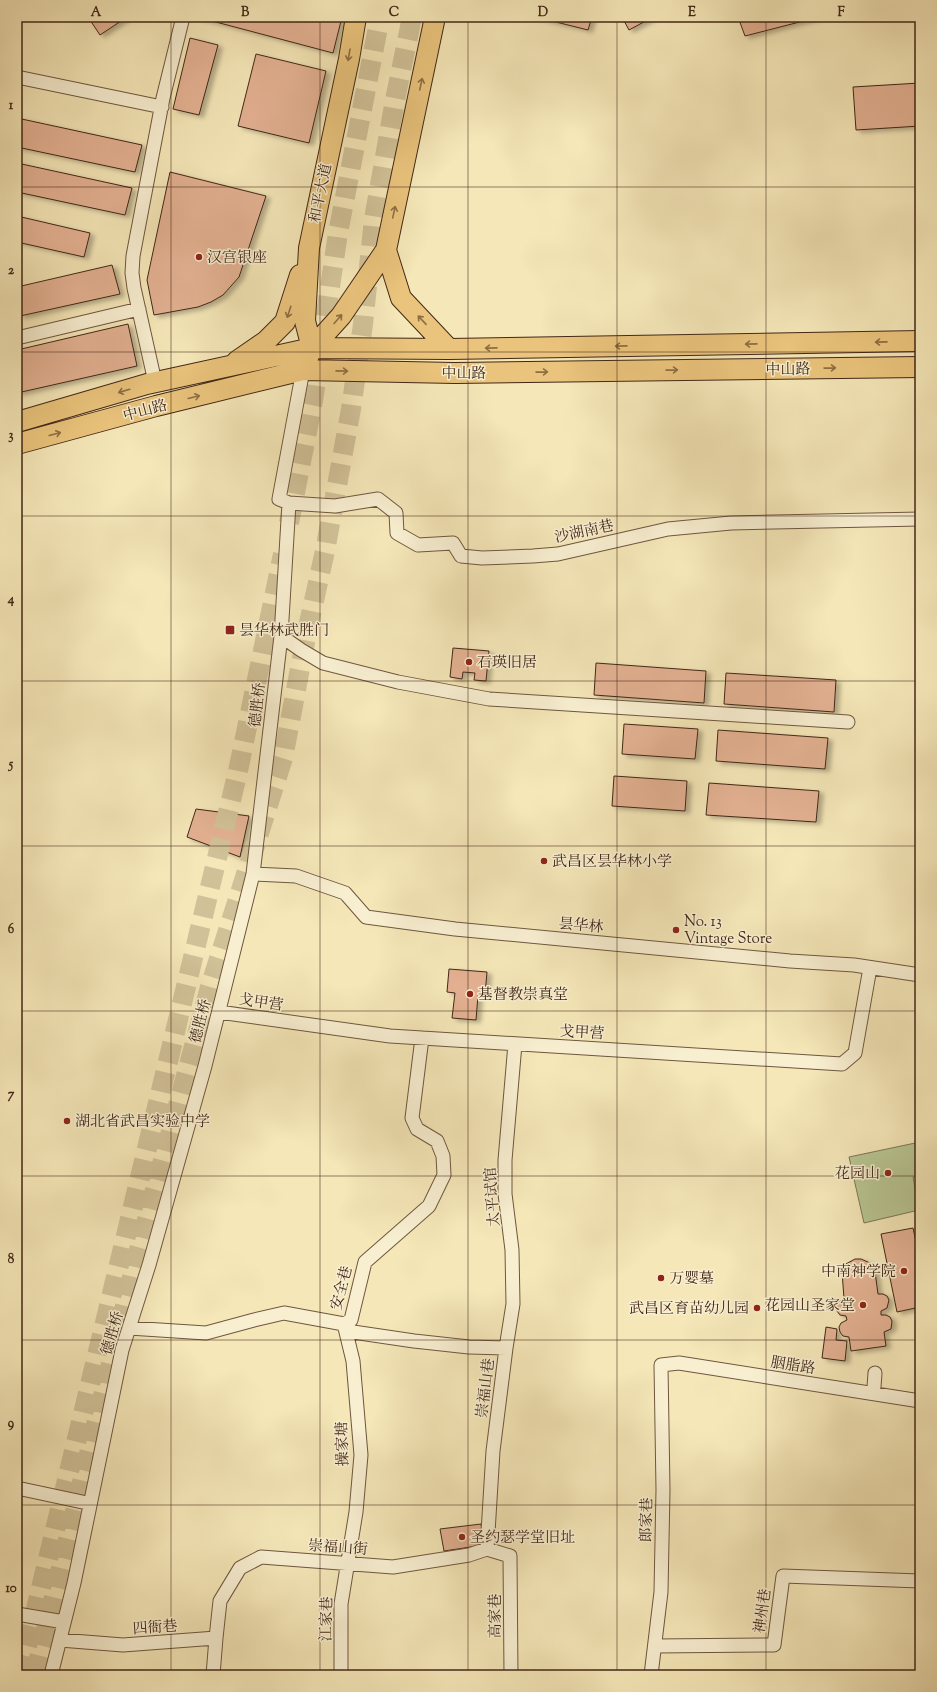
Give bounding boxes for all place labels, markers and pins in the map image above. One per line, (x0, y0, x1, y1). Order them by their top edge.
place label: 汉宫银座 (207, 248, 267, 269)
marker: 汉宫银座 (194, 252, 204, 262)
place label: 昙华林武胜门 (239, 621, 329, 642)
marker: 昙华林武胜门 (224, 624, 236, 636)
place label: 石瑛旧居 (477, 653, 537, 674)
marker: 石瑛旧居 (464, 657, 474, 667)
place label: 武昌区昙华林小学 (552, 852, 672, 873)
marker: 武昌区昙华林小学 (539, 856, 549, 866)
place label: No. 13 Vintage Store (684, 912, 772, 950)
marker: No. 13 Vintage Store (671, 925, 681, 935)
place label: 基督教崇真堂 (478, 985, 568, 1006)
marker: 基督教崇真堂 (465, 989, 475, 999)
place label: 湖北省武昌实验中学 (75, 1112, 210, 1133)
marker: 湖北省武昌实验中学 (62, 1116, 72, 1126)
place label: 花园山 (835, 1164, 880, 1185)
marker: 花园山 (883, 1168, 893, 1178)
place label: 中南神学院 (821, 1262, 896, 1283)
marker: 中南神学院 (899, 1266, 909, 1276)
place label: 万婴墓 (669, 1269, 714, 1290)
marker: 万婴墓 (656, 1273, 666, 1283)
place label: 花园山圣家堂 (765, 1296, 855, 1317)
place label: 武昌区育苗幼儿园 (629, 1299, 749, 1320)
marker: 花园山圣家堂 (858, 1300, 868, 1310)
marker: 武昌区育苗幼儿园 (752, 1303, 762, 1313)
place label: 圣约瑟学堂旧址 (470, 1528, 575, 1549)
marker: 圣约瑟学堂旧址 (457, 1532, 467, 1542)

